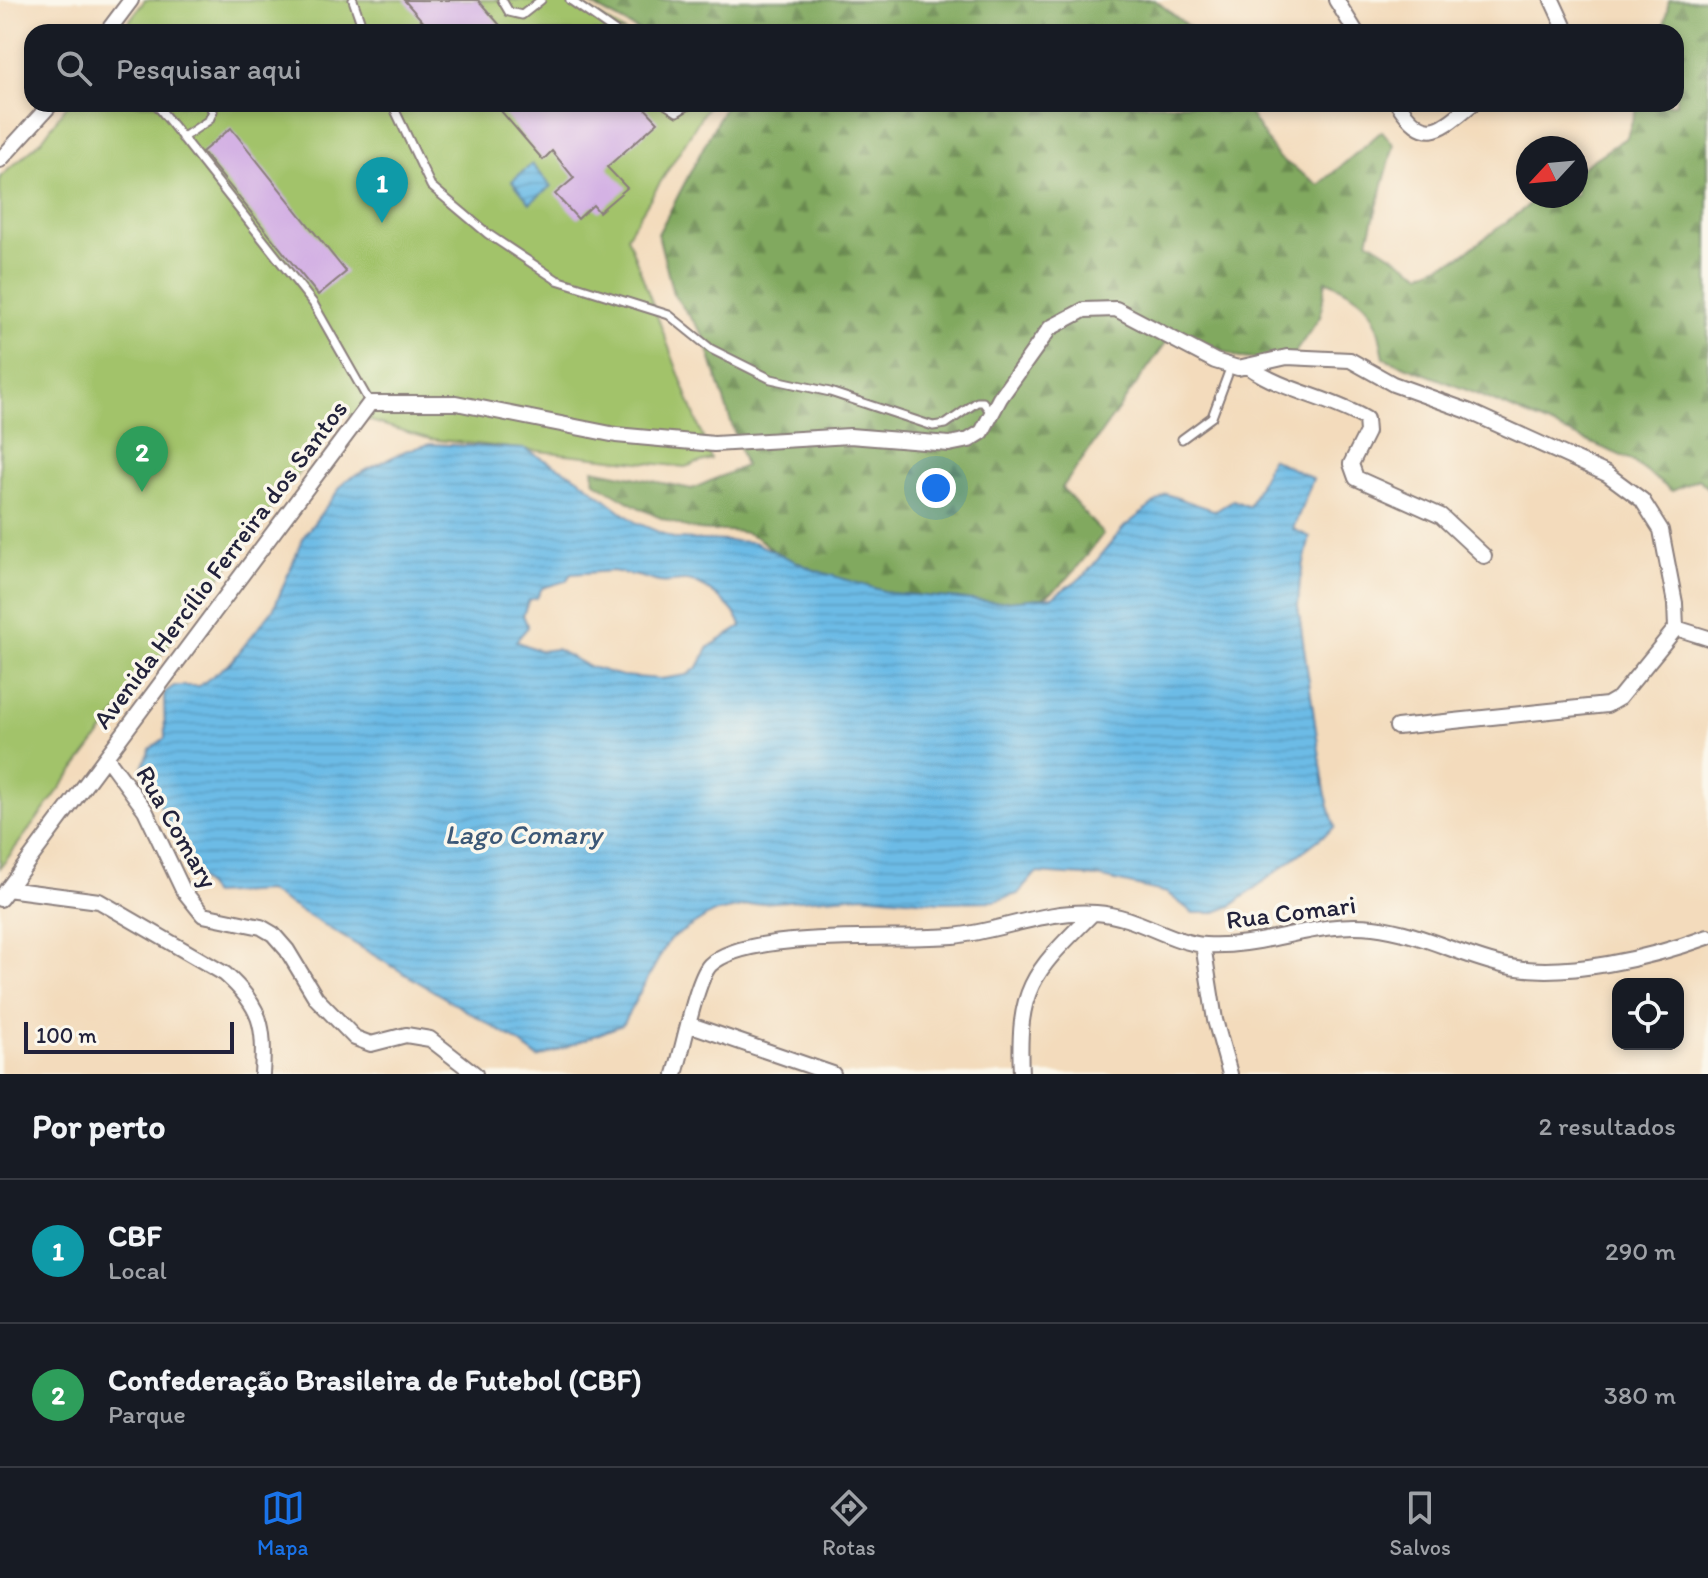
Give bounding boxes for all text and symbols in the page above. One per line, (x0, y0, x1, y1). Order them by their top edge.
search box (24, 24, 1684, 112)
icon: search (52, 46, 96, 90)
text: Pesquisar aqui (116, 50, 301, 87)
north arrow (1516, 136, 1588, 208)
pin: 1 (356, 157, 408, 223)
street label: Avenida Hercílio Ferreira dos Santos (86, 393, 354, 735)
pin: 2 (116, 426, 168, 492)
your location (916, 468, 956, 508)
street label: Rua Comary (129, 760, 225, 894)
water label: Lago Comary (444, 817, 604, 851)
street label: Rua Comari (1224, 888, 1358, 936)
map controls (1612, 978, 1684, 1050)
button: locate (1612, 978, 1684, 1050)
scale bar (24, 1018, 234, 1054)
text: 100 m (36, 1022, 97, 1049)
text: Por perto (32, 1106, 165, 1147)
text: 2 resultados (1538, 1110, 1676, 1142)
text: CBF (108, 1217, 162, 1254)
text: 1 (52, 1235, 64, 1267)
text: 290 m (1605, 1235, 1676, 1267)
text: Local (108, 1254, 167, 1286)
text: Confederação Brasileira de Futebol (CBF) (108, 1361, 642, 1398)
text: 2 (51, 1379, 65, 1411)
text: 380 m (1604, 1379, 1676, 1411)
text: Parque (108, 1398, 186, 1430)
tab: Mapa (257, 1486, 308, 1561)
tab: Rotas (822, 1486, 876, 1561)
tab: Salvos (1390, 1486, 1451, 1561)

